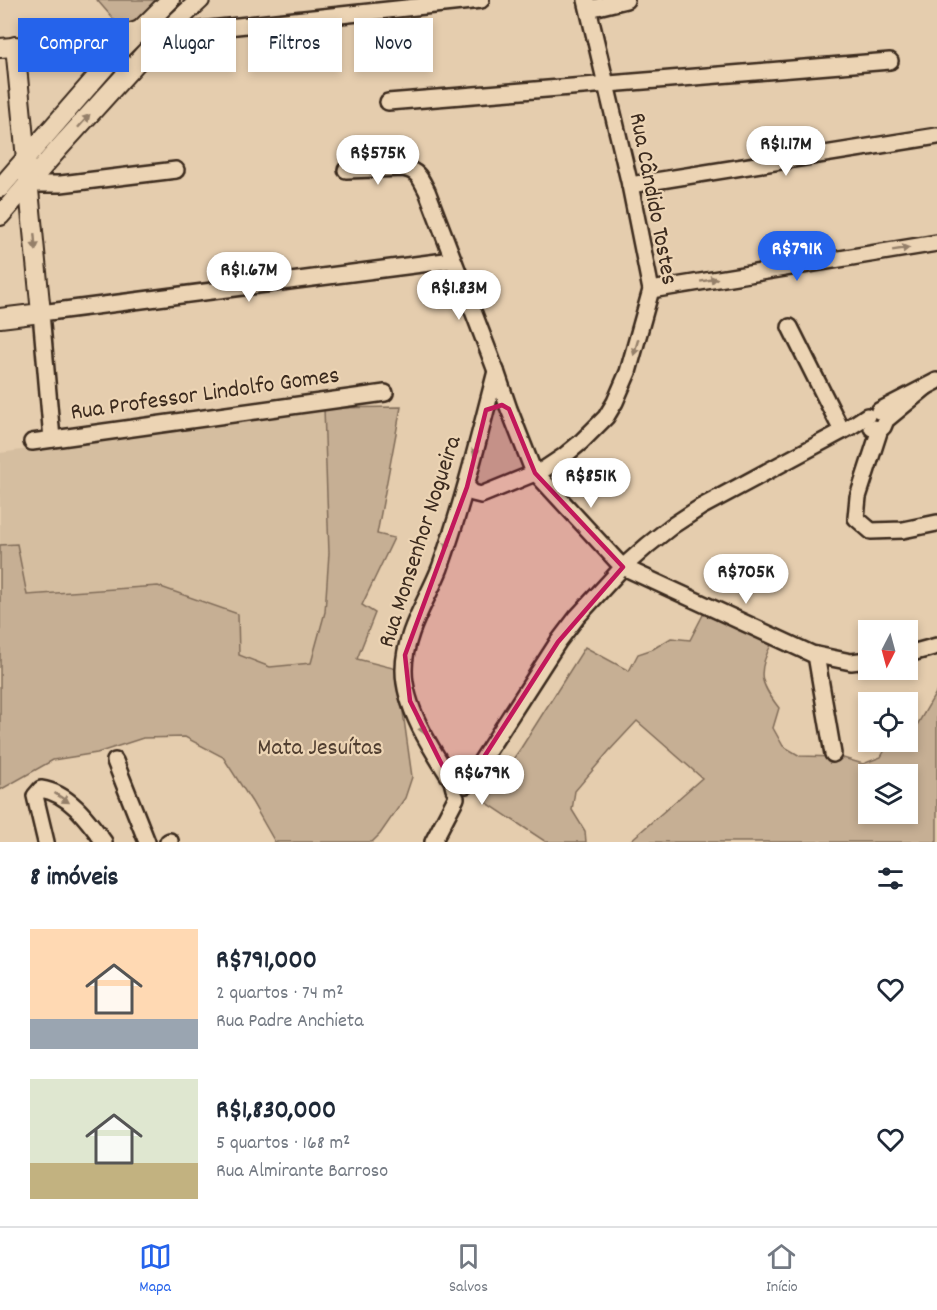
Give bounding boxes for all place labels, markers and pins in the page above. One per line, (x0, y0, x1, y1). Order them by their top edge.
pin: R$1.17M (731, 126, 841, 177)
pin: R$575K (329, 135, 427, 186)
pin: R$791K (748, 231, 846, 282)
pin: R$1.67M (194, 252, 304, 303)
pin: R$1.83M (404, 270, 514, 321)
pin: R$851K (542, 458, 640, 509)
pin: R$705K (697, 554, 795, 605)
pin: R$679K (433, 755, 531, 806)

